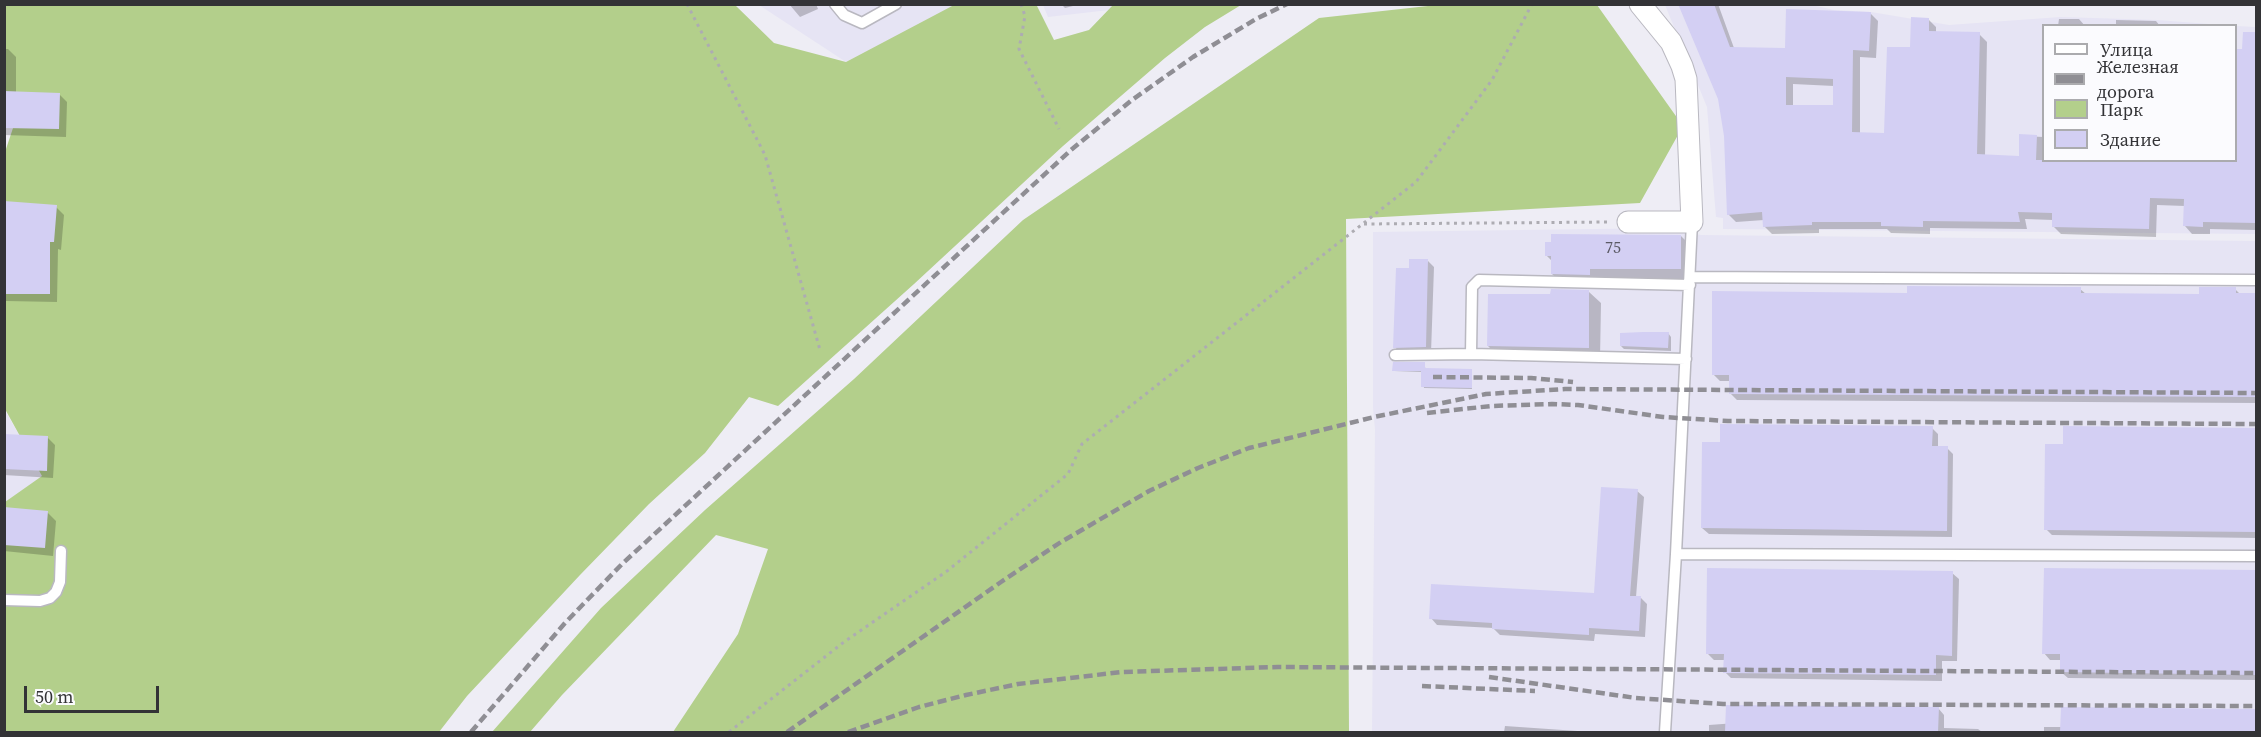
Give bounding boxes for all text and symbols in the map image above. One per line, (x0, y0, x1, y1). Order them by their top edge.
legend (2042, 24, 2237, 162)
text: Улица (2100, 37, 2153, 62)
text: Железная дорога (2097, 54, 2179, 104)
text: Парк (2100, 97, 2143, 122)
text: Здание (2100, 127, 2161, 152)
house number: 75 (1605, 239, 1621, 259)
scale bar (27, 674, 162, 712)
text: 50 m (35, 684, 73, 709)

